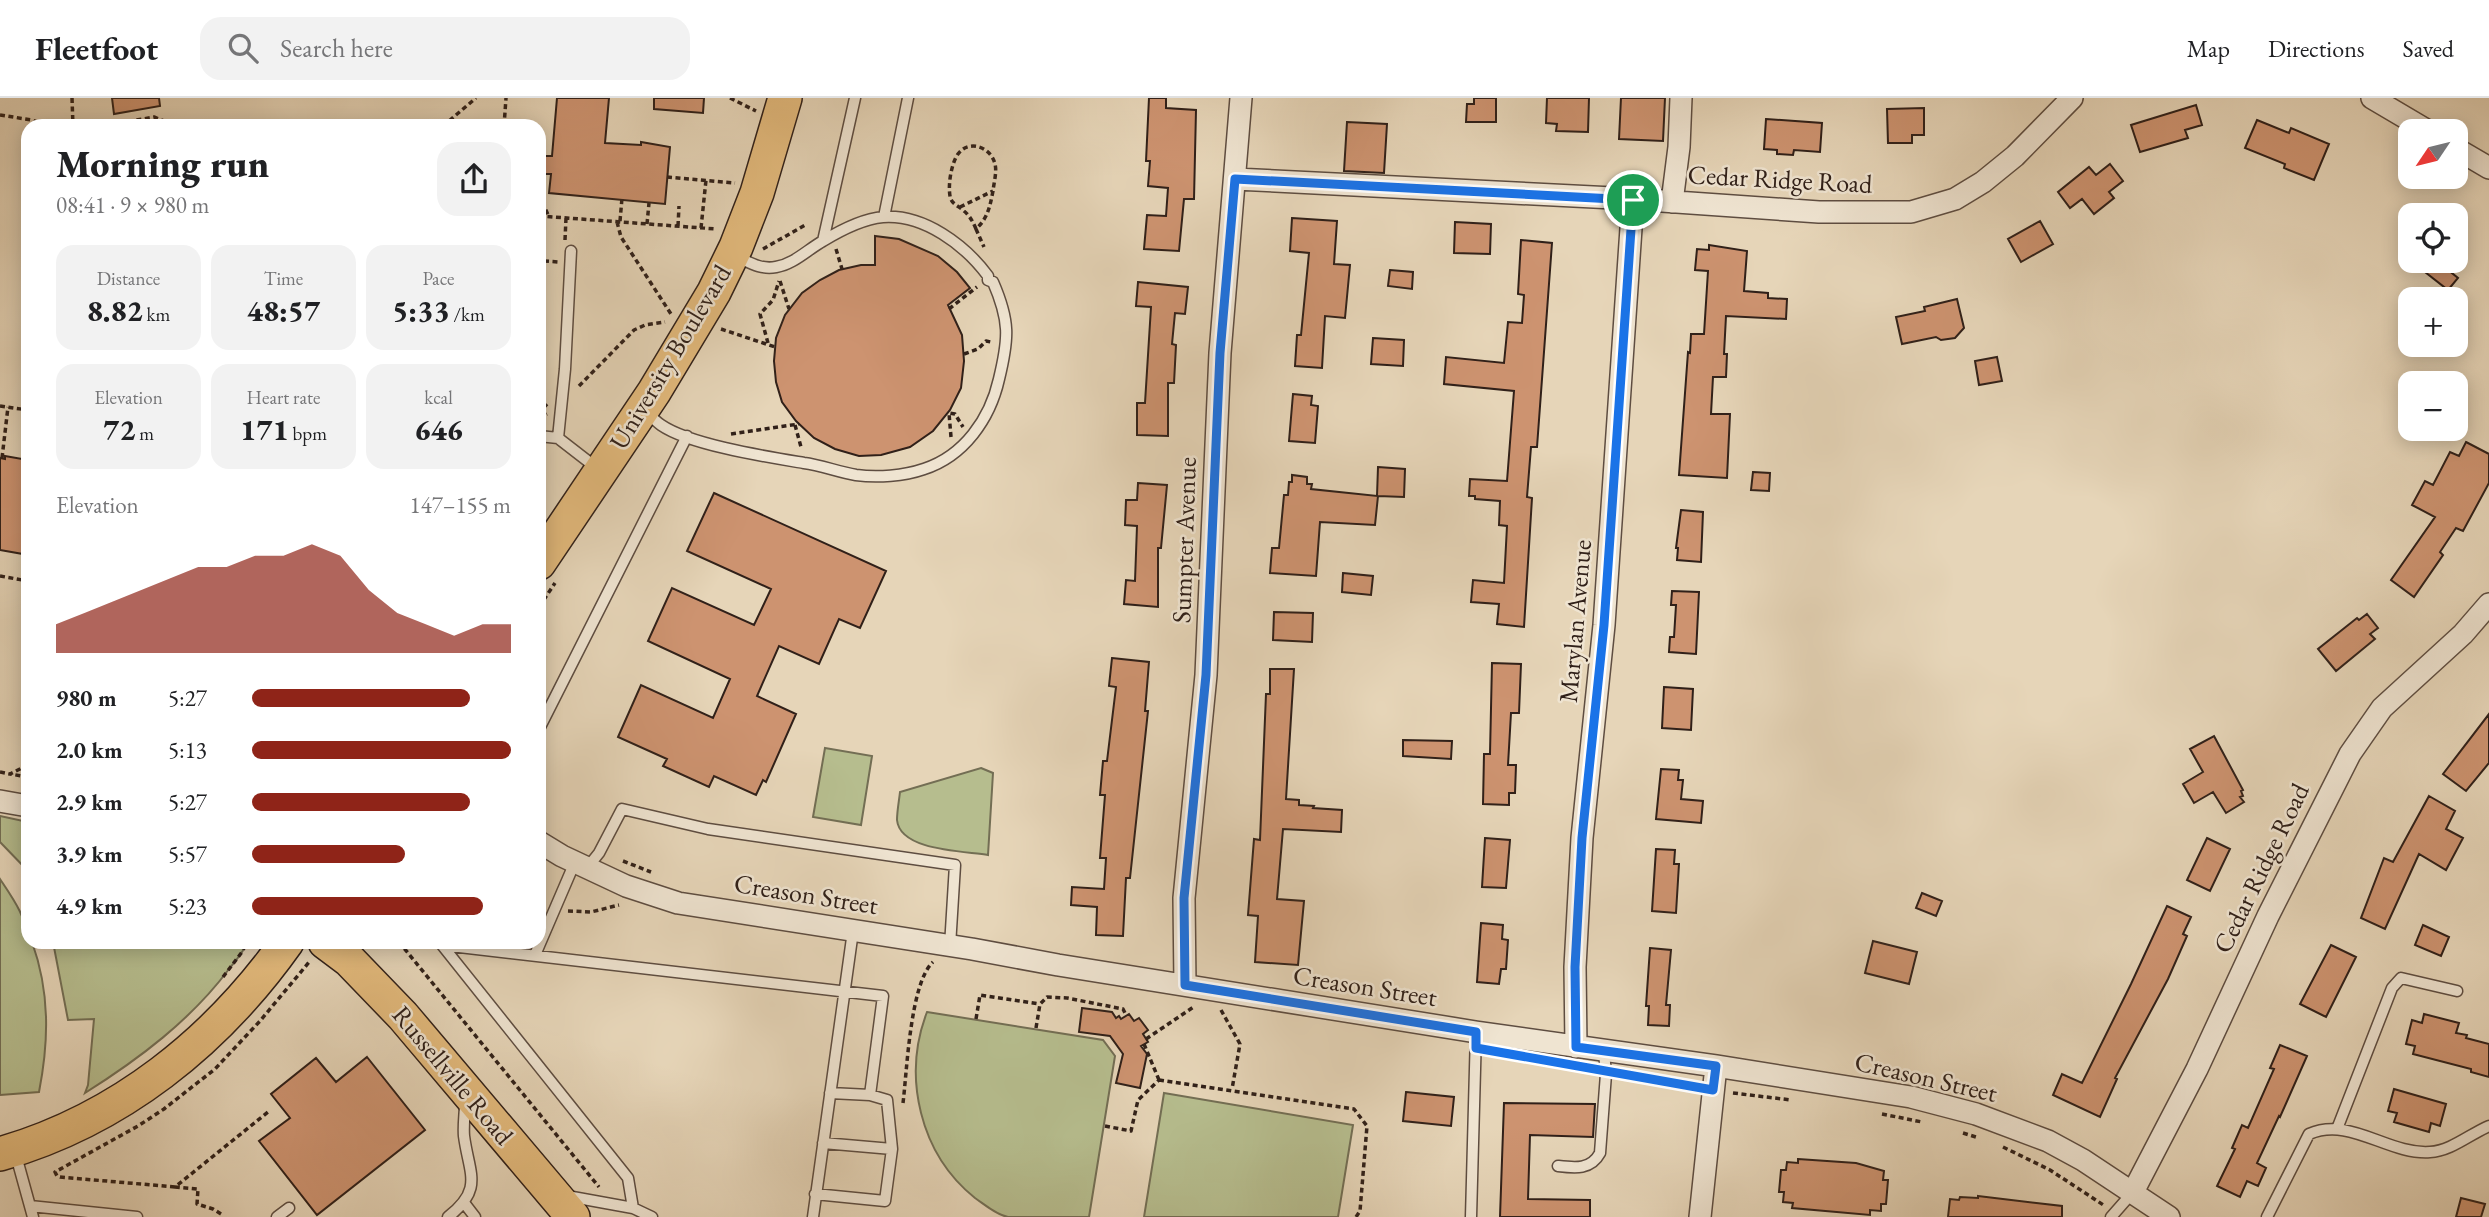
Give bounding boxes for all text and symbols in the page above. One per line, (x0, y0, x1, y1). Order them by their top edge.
search box (200, 17, 690, 80)
text: Fleetfoot (35, 27, 158, 70)
icon: search (224, 29, 262, 67)
text: Search here (280, 31, 393, 65)
text: Map (2187, 33, 2230, 64)
text: Directions (2268, 33, 2365, 64)
text: Saved (2403, 33, 2454, 64)
north arrow (2398, 119, 2468, 189)
map controls (2398, 119, 2468, 441)
text: Morning run (56, 139, 269, 188)
button: share (437, 142, 511, 216)
street label: Cedar Ridge Road (1687, 157, 1874, 201)
pin (1603, 170, 1663, 230)
icon: arrive (1614, 181, 1652, 219)
text: 08:41 · 9 × 980 m (56, 190, 209, 220)
button: locate (2398, 203, 2468, 273)
street label: University Boulevard (601, 258, 739, 456)
text: Distance (97, 266, 160, 291)
text: Time (264, 266, 303, 291)
text: Pace (423, 266, 454, 291)
button: + (2398, 287, 2468, 357)
text: 8.82 (87, 291, 143, 330)
text: 48:57 (247, 291, 320, 330)
text: 5:33 (392, 291, 450, 330)
text: km (143, 302, 170, 327)
text: /km (450, 302, 485, 327)
button: − (2398, 371, 2468, 441)
text: Elevation (94, 385, 163, 410)
text: Heart rate (247, 385, 320, 410)
text: kcal (424, 385, 453, 410)
text: 72 (103, 410, 135, 449)
text: 171 (240, 410, 289, 449)
text: 646 (414, 410, 463, 449)
text: m (135, 421, 154, 446)
text: bpm (289, 421, 327, 446)
street label: Sumpter Avenue (1164, 456, 1204, 624)
text: Elevation (56, 490, 139, 520)
text: 147–155 m (410, 490, 511, 520)
street label: Marylan Avenue (1551, 538, 1599, 704)
text: 980 m (56, 683, 117, 713)
text: 5:27 (168, 683, 207, 713)
text: 2.0 km (56, 735, 123, 765)
text: 5:13 (168, 735, 207, 765)
street label: Cedar Ridge Road (2205, 777, 2317, 959)
text: 2.9 km (56, 787, 123, 817)
text: 5:27 (168, 787, 207, 817)
text: 3.9 km (56, 839, 123, 869)
text: 5:57 (168, 839, 207, 869)
street label: Creason Street (732, 866, 880, 922)
text: 4.9 km (56, 891, 123, 921)
text: 5:23 (168, 891, 207, 921)
street label: Creason Street (1291, 958, 1439, 1014)
street label: Russellville Road (385, 998, 522, 1152)
street label: Creason Street (1852, 1044, 2000, 1110)

